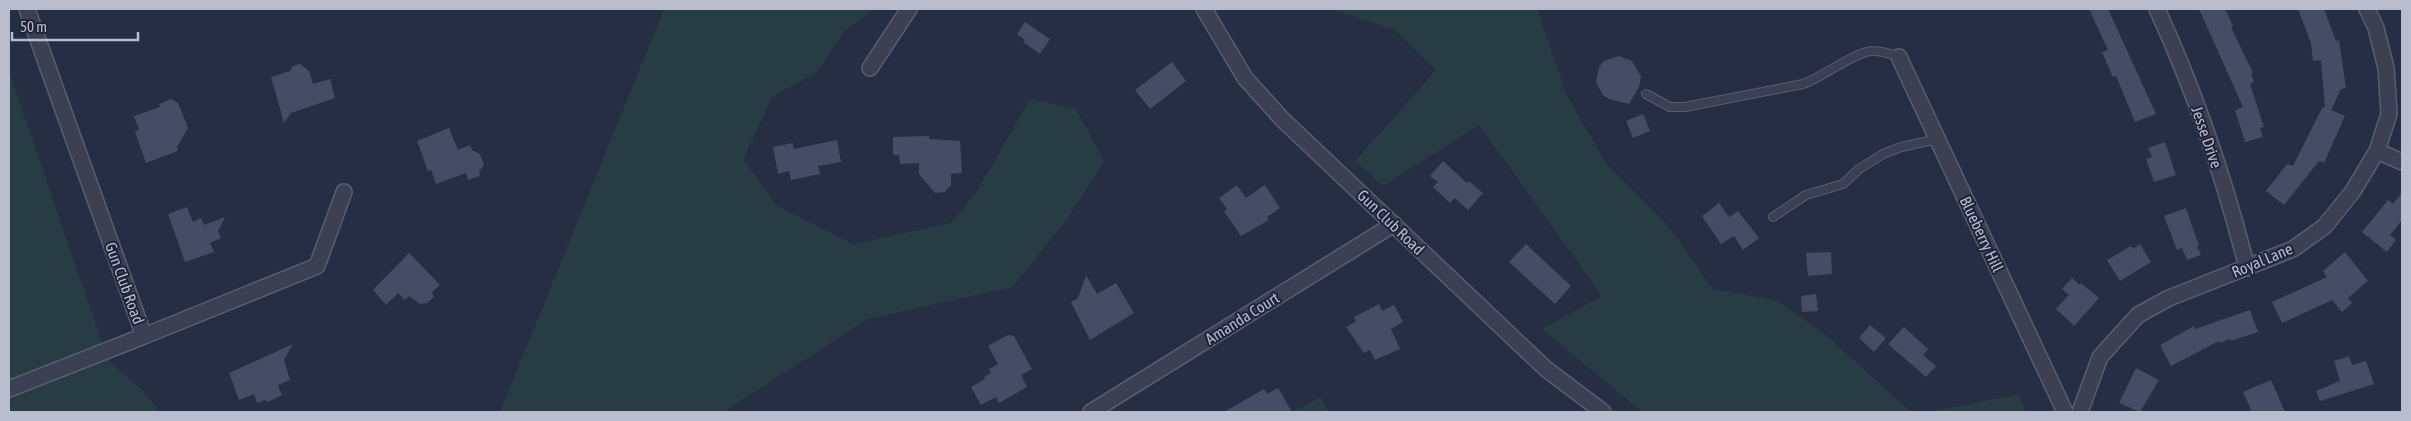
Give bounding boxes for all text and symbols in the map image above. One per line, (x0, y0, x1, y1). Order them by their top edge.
scale bar (12, 10, 139, 42)
text: 50 m (20, 18, 47, 35)
street label: Jesse Drive (2188, 104, 2226, 170)
street label: Gun Club Road (1354, 186, 1428, 258)
street label: Blueberry Hill (1956, 193, 2008, 276)
street label: Royal Lane (2229, 239, 2296, 282)
street label: Gun Club Road (102, 240, 148, 326)
street label: Amanda Court (1202, 288, 1282, 348)

